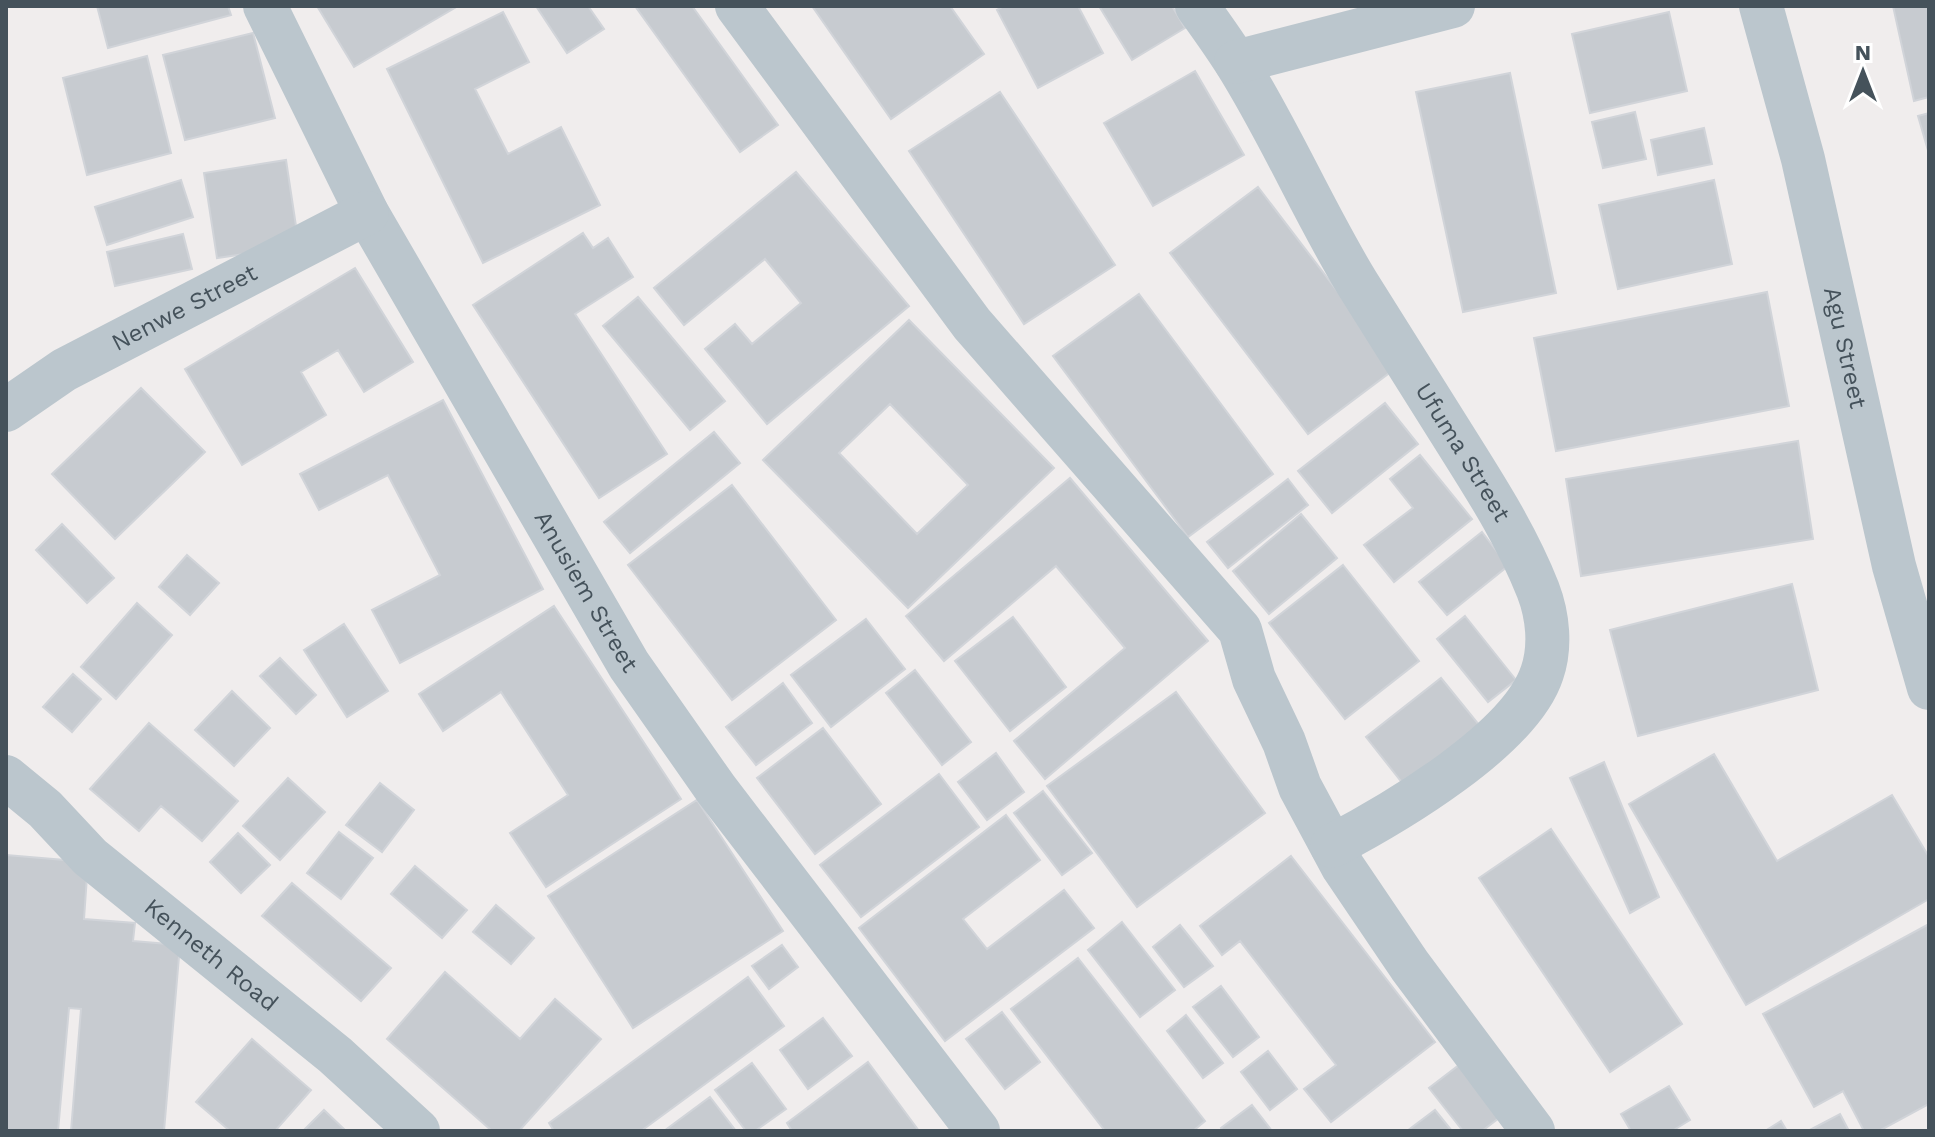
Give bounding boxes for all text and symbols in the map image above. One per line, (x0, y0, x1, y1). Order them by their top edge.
north arrow (1823, 32, 1903, 112)
text: N (1855, 40, 1871, 65)
street label: Nenwe Street (107, 258, 262, 357)
street label: Agu Street (1818, 284, 1872, 411)
street label: Ufuma Street (1410, 378, 1516, 527)
street label: Anusiem Street (529, 506, 644, 678)
street label: Kenneth Road (139, 893, 284, 1017)

